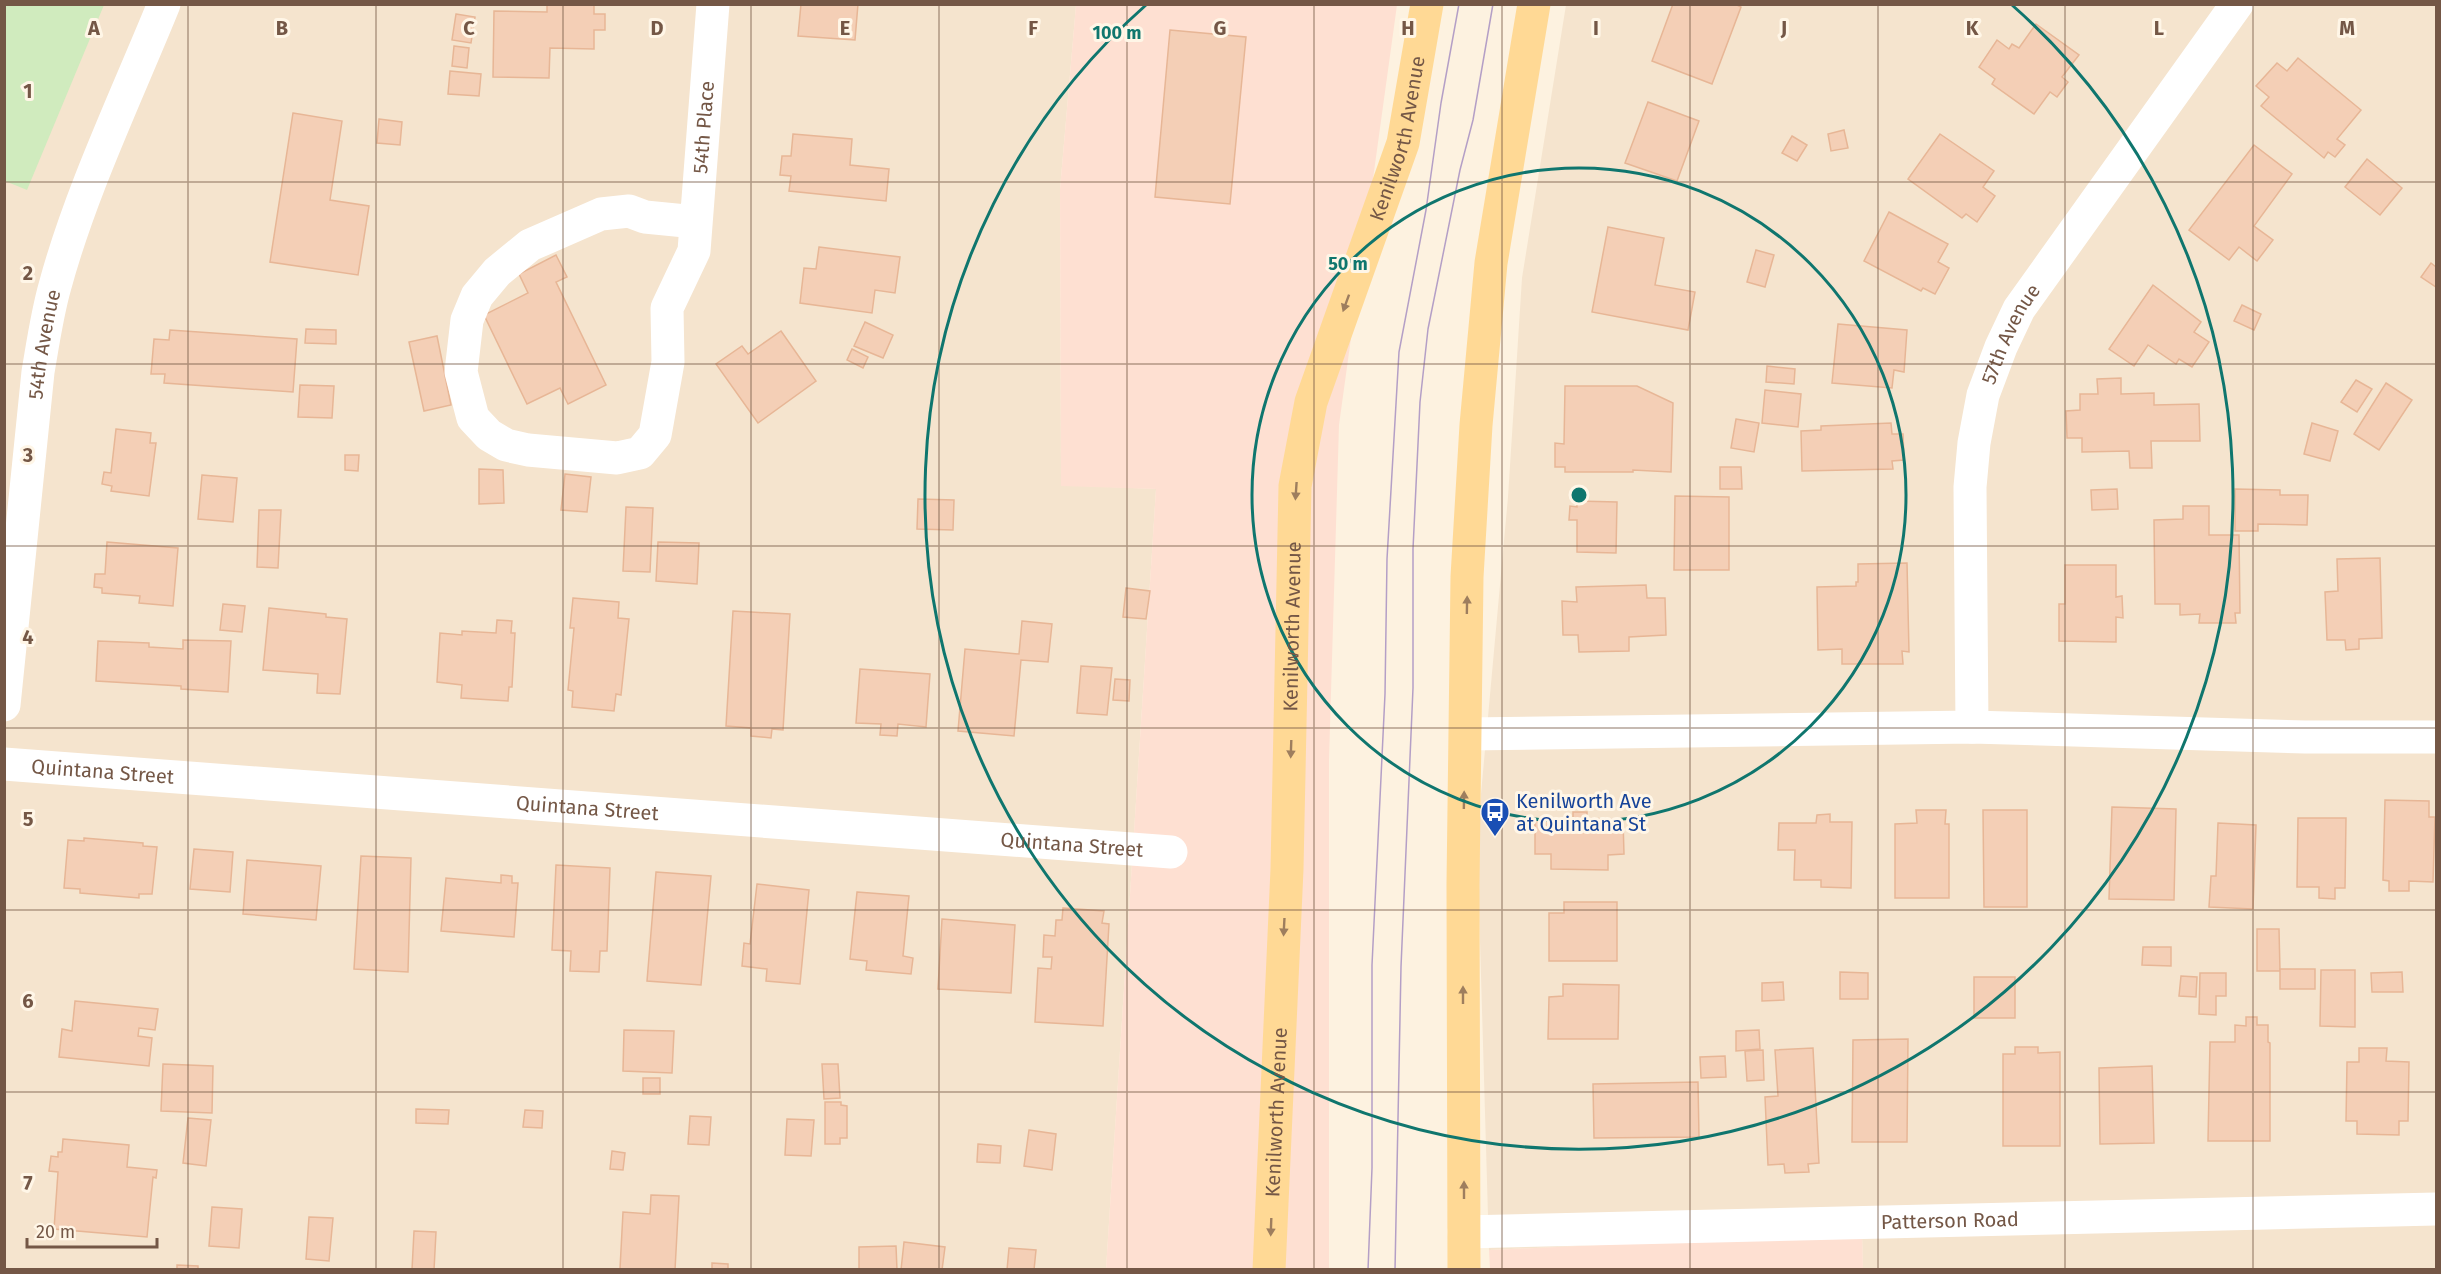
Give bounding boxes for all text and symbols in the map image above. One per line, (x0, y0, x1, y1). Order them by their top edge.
text: A (87, 16, 101, 40)
text: B (276, 16, 288, 40)
text: C (463, 16, 475, 40)
text: D (650, 16, 664, 40)
text: E (840, 16, 850, 40)
text: F (1028, 16, 1038, 40)
text: G (1214, 16, 1226, 40)
text: H (1401, 16, 1415, 40)
text: I (1593, 16, 1599, 40)
text: J (1780, 16, 1787, 40)
text: K (1966, 16, 1979, 40)
text: L (2154, 16, 2164, 40)
text: M (2339, 16, 2355, 40)
text: 100 m (1093, 22, 1141, 44)
street label: Kenilworth Avenue (1364, 54, 1430, 224)
text: 1 (23, 79, 33, 103)
street label: 54th Place (688, 80, 719, 175)
text: 50 m (1328, 253, 1368, 275)
text: 2 (23, 261, 33, 285)
street label: 57th Avenue (1976, 279, 2045, 388)
street label: 54th Avenue (23, 287, 66, 400)
one-way arrow (1341, 294, 1351, 312)
text: 3 (22, 443, 33, 467)
one-way arrow (1291, 481, 1300, 500)
centre of rings (1569, 485, 1589, 505)
street label: Kenilworth Avenue (1278, 541, 1306, 712)
one-way arrow (1462, 596, 1472, 615)
text: 4 (22, 625, 34, 649)
one-way arrow (1286, 739, 1295, 758)
street label: Quintana Street (30, 754, 176, 789)
place label: Kenilworth Ave at Quintana St (1516, 789, 1652, 836)
street label: Quintana Street (515, 791, 660, 825)
one-way arrow (1460, 791, 1469, 810)
bus stop icon: Kenilworth Ave at Quintana St (1479, 796, 1511, 838)
text: 5 (23, 807, 34, 831)
street label: Quintana Street (1000, 827, 1145, 862)
one-way arrow (1280, 918, 1289, 937)
one-way arrow (1458, 986, 1468, 1005)
text: 6 (22, 989, 34, 1013)
street label: Kenilworth Avenue (1260, 1027, 1292, 1198)
text: 7 (23, 1171, 33, 1195)
one-way arrow (1459, 1181, 1469, 1200)
street label: Patterson Road (1881, 1207, 2019, 1234)
scale bar (27, 1211, 158, 1249)
one-way arrow (1266, 1217, 1275, 1236)
text: 20 m (36, 1221, 75, 1243)

